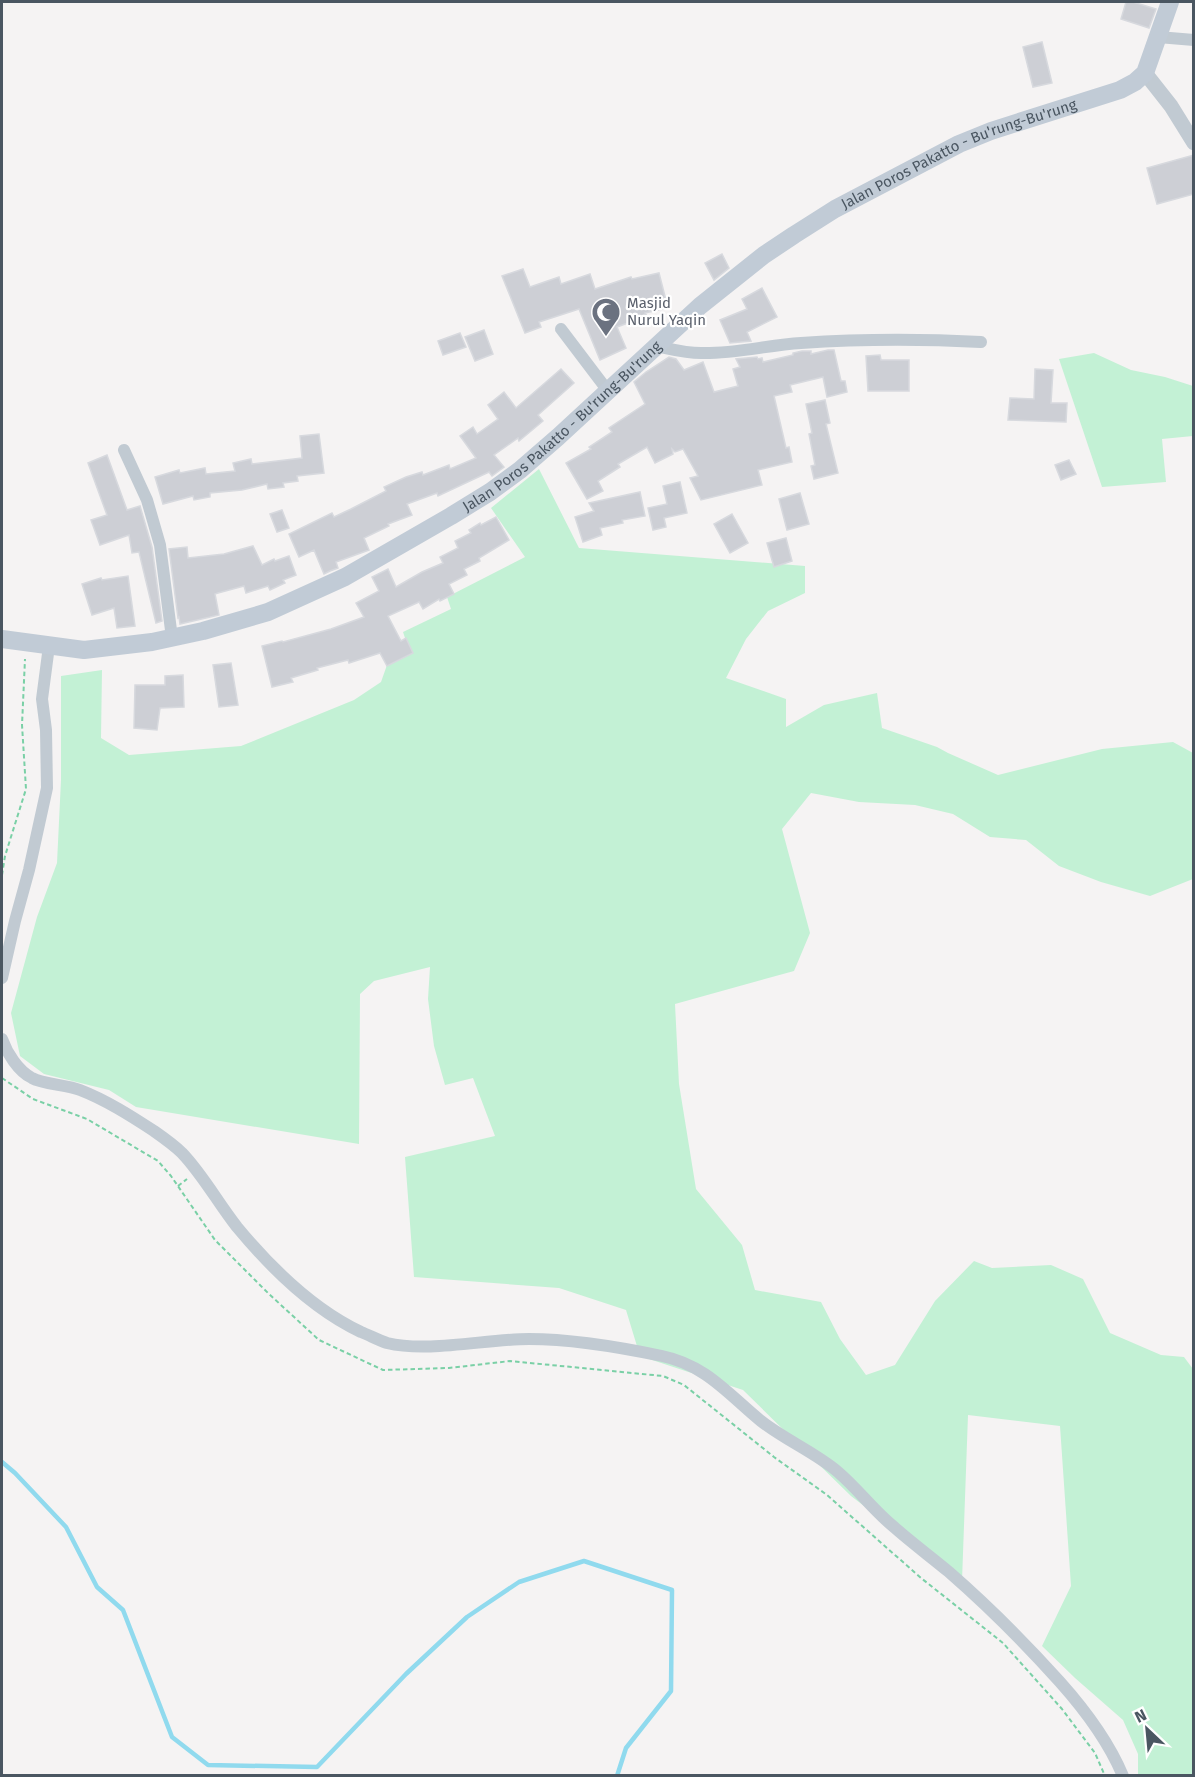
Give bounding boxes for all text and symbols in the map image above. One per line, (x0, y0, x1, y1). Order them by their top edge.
street label: Jalan Poros Pakatto - Bu'rung-Bu'rung (838, 95, 1079, 213)
place label: Masjid Nurul Yaqin (627, 294, 706, 329)
mosque icon: Masjid Nurul Yaqin (590, 296, 622, 338)
street label: Jalan Poros Pakatto - Bu'rung-Bu'rung (459, 337, 665, 516)
north arrow (1117, 1699, 1177, 1759)
text: N (1132, 1705, 1150, 1727)

